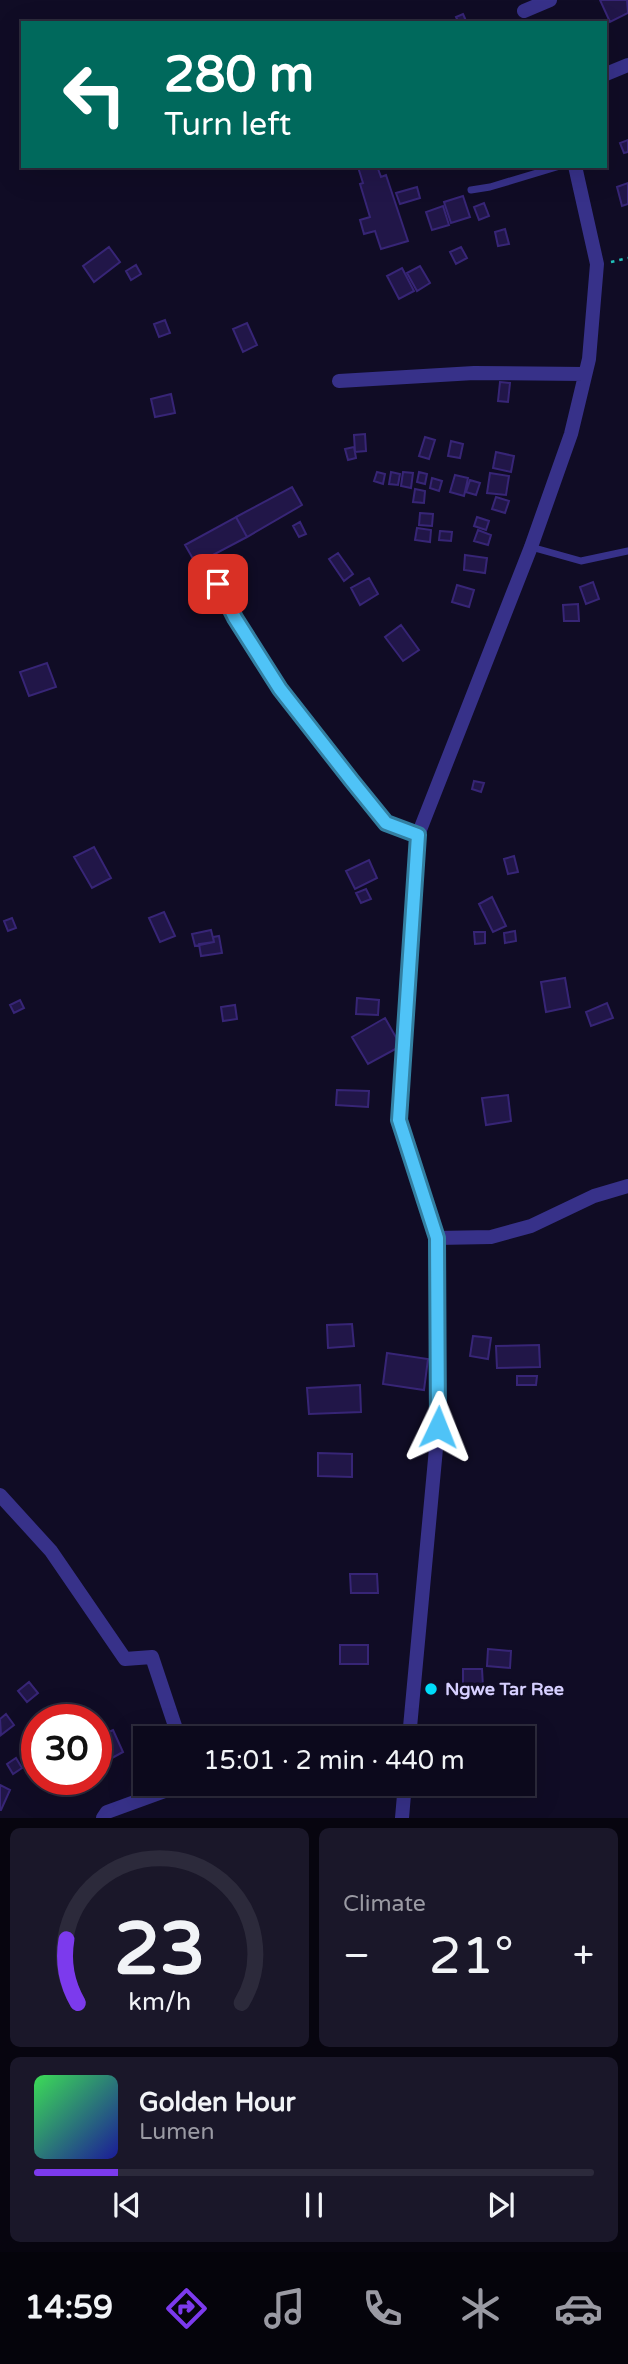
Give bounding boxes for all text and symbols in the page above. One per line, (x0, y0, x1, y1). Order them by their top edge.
text: 280 m (164, 46, 314, 105)
icon: left (49, 49, 140, 140)
text: Turn left (164, 106, 291, 144)
pin (188, 554, 248, 614)
icon: arrive (199, 565, 237, 603)
position arrow (401, 1390, 475, 1464)
place label: Ngwe Tar Ree (445, 1678, 564, 1700)
marker: Ngwe Tar Ree (423, 1681, 439, 1697)
speed limit sign: 30 (21, 1704, 112, 1795)
text: 15:01 · 2 min · 440 m (203, 1745, 465, 1776)
text: Climate (343, 1890, 426, 1918)
text: 23 (114, 1907, 205, 1995)
text: 21° (429, 1925, 514, 1988)
text: − (343, 1933, 370, 1979)
text: + (573, 1933, 594, 1979)
text: km/h (128, 1987, 191, 2017)
text: Golden Hour (139, 2087, 296, 2118)
text: Lumen (139, 2118, 214, 2146)
icon: previous (108, 2186, 146, 2224)
icon: pause (295, 2186, 333, 2224)
icon: next (482, 2186, 520, 2224)
icon: directions (162, 2284, 211, 2333)
icon: music (260, 2284, 309, 2333)
icon: phone (358, 2284, 407, 2333)
icon: climate (456, 2284, 505, 2333)
icon: car (554, 2284, 603, 2333)
text: 14:59 (25, 2289, 113, 2327)

